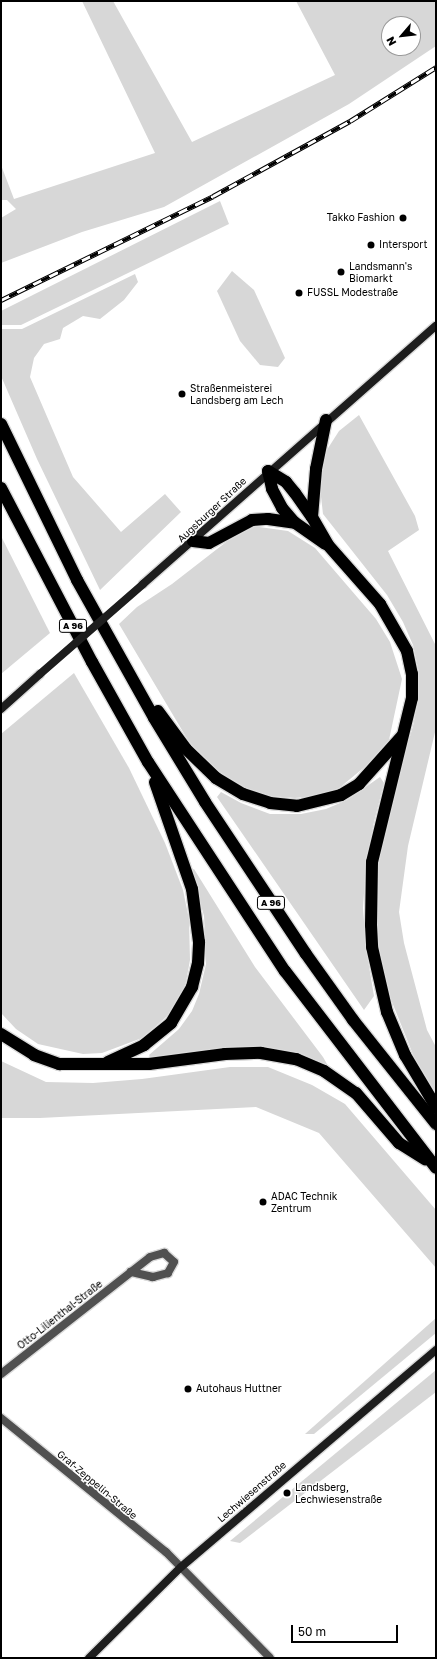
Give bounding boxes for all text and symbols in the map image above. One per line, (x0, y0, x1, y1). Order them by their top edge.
north arrow (381, 16, 421, 56)
text: N (383, 35, 399, 48)
place label: Takko Fashion (327, 212, 395, 224)
marker: Takko Fashion (398, 213, 408, 223)
place label: Intersport (379, 239, 427, 251)
marker: Intersport (366, 240, 376, 250)
place label: Landsmann's Biomarkt (349, 260, 412, 284)
marker: Landsmann's Biomarkt (336, 267, 346, 277)
place label: FUSSL Modestraße (307, 287, 398, 299)
marker: FUSSL Modestraße (294, 288, 304, 298)
place label: Straßenmeisterei Landsberg am Lech (190, 382, 283, 406)
marker: Straßenmeisterei Landsberg am Lech (177, 389, 187, 399)
street label: Augsburger Straße (175, 475, 249, 545)
road number: A 96 (58, 619, 88, 633)
road number: A 96 (256, 896, 286, 910)
place label: ADAC Technik Zentrum (271, 1190, 337, 1214)
marker: ADAC Technik Zentrum (258, 1197, 268, 1207)
street label: Otto-Lilienthal-Straße (15, 1278, 105, 1352)
place label: Autohaus Huttner (196, 1383, 282, 1395)
marker: Autohaus Huttner (183, 1384, 193, 1394)
street label: Graf-Zeppelin-Straße (55, 1448, 139, 1522)
street label: Lechwiesenstraße (215, 1459, 289, 1525)
place label: Landsberg, Lechwiesenstraße (295, 1481, 382, 1504)
marker: Landsberg, Lechwiesenstraße (282, 1488, 292, 1498)
scale bar (293, 1617, 400, 1643)
text: 50 m (298, 1624, 326, 1639)

